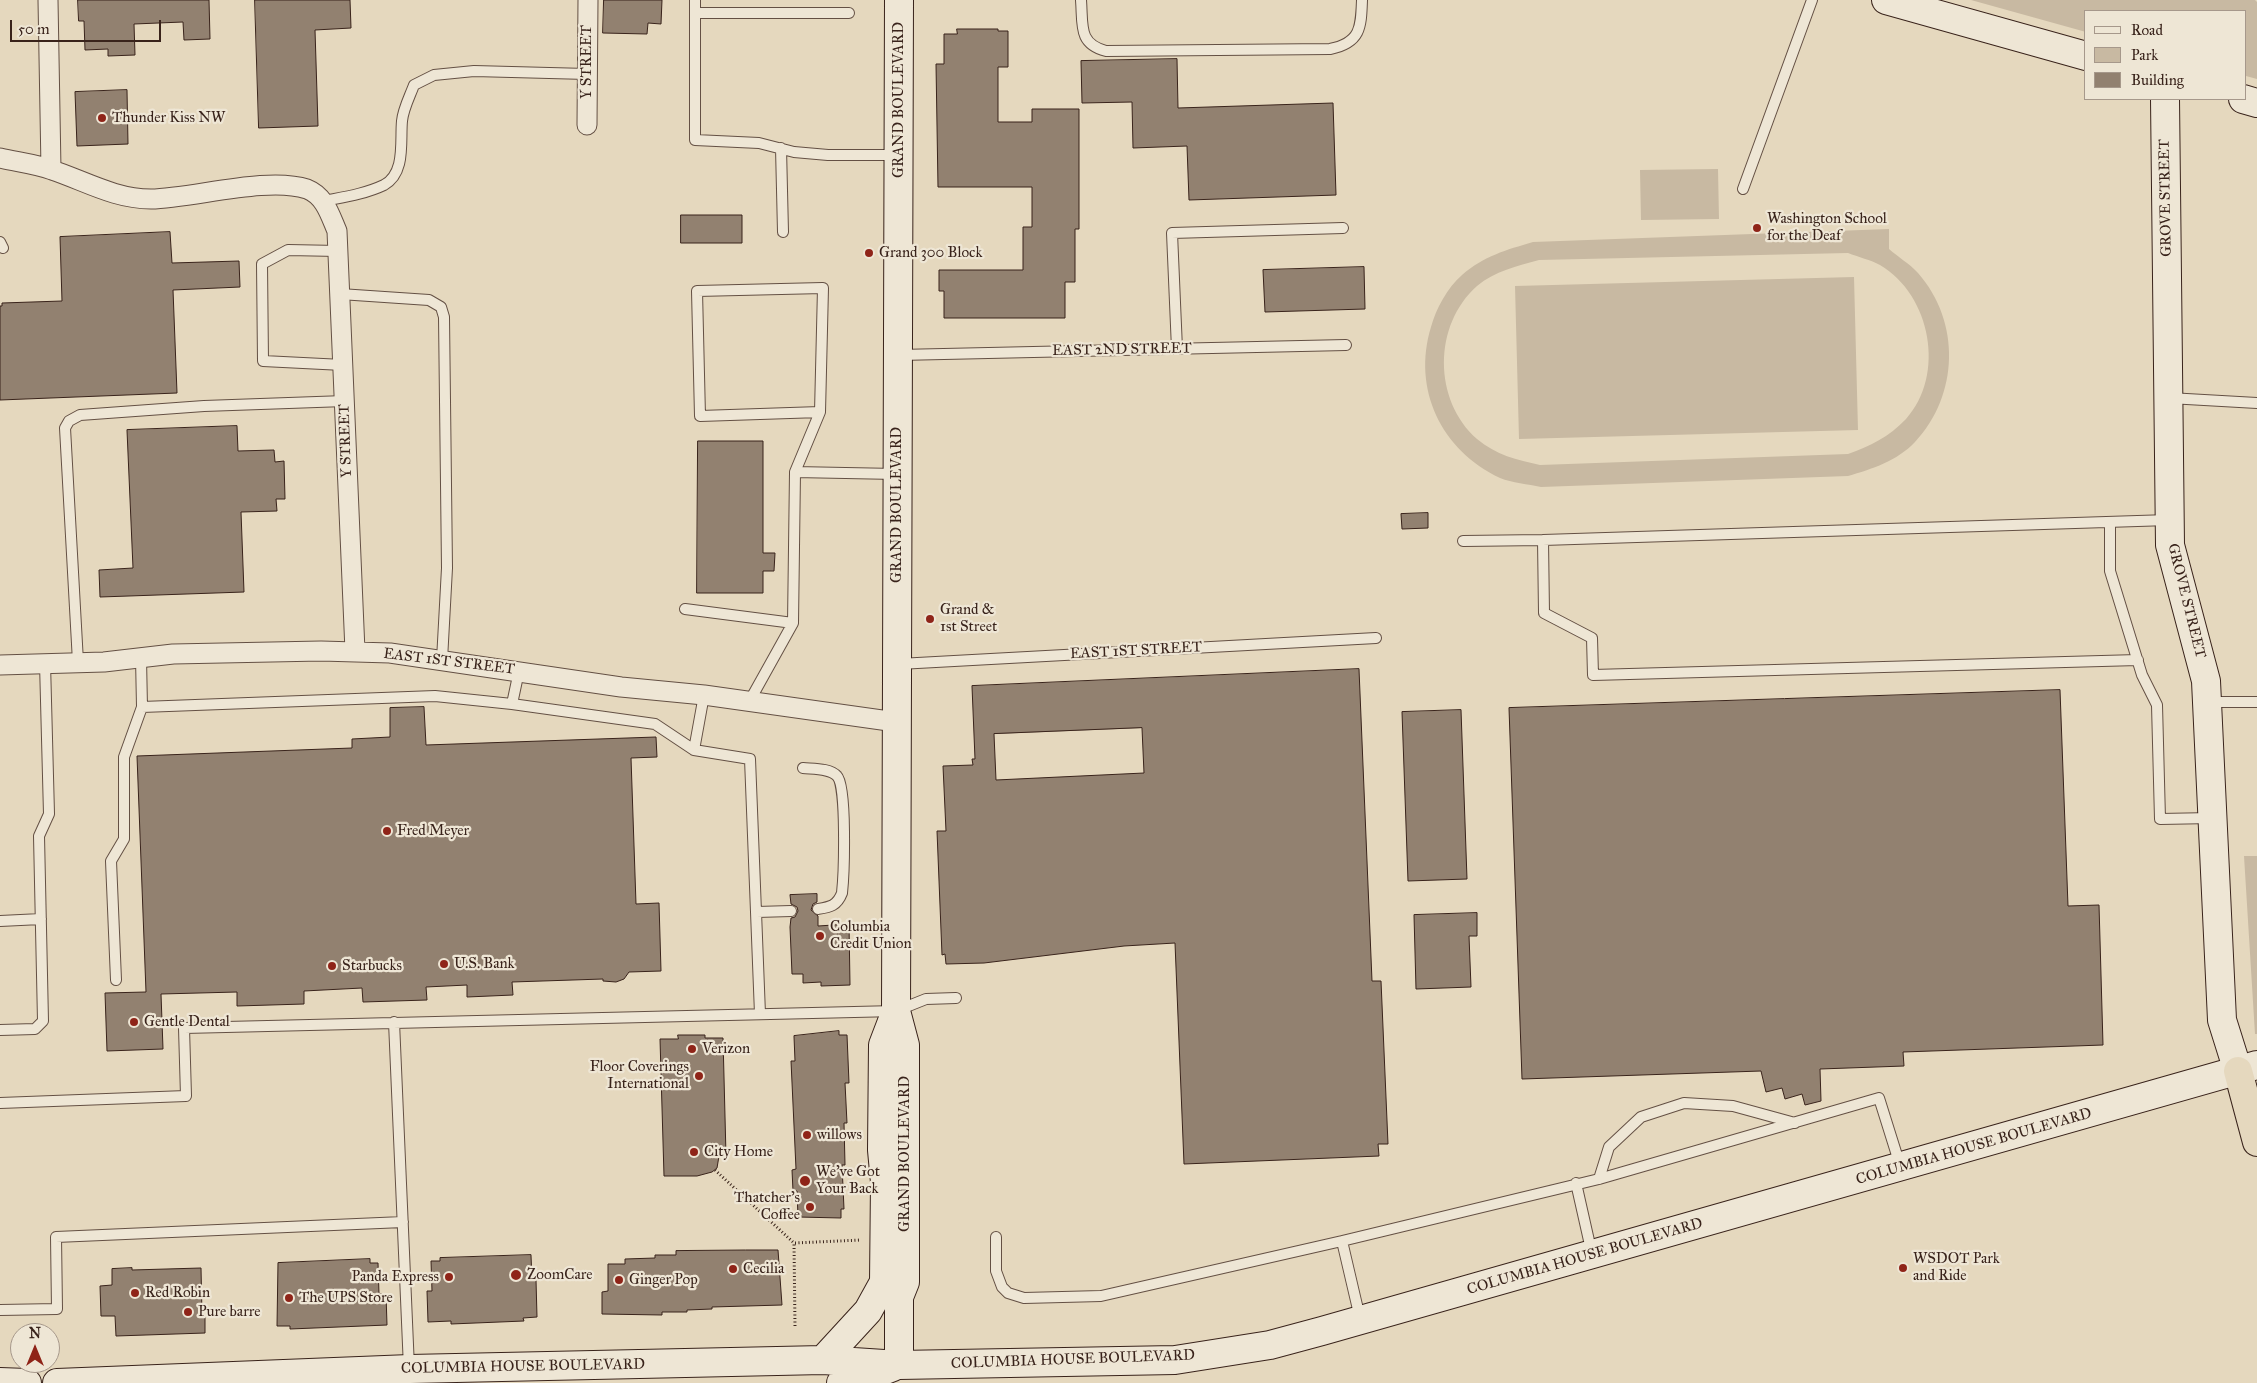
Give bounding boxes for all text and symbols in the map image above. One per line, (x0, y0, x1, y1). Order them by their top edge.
scale bar (12, 10, 164, 42)
legend (2084, 10, 2247, 100)
text: 50 m (18, 20, 50, 38)
text: Road (2131, 21, 2163, 39)
street label: GRAND BOULEVARD (890, 22, 908, 178)
street label: Y STREET (578, 25, 596, 99)
text: Park (2131, 46, 2158, 64)
text: Building (2131, 71, 2184, 89)
place label: Thunder Kiss NW (112, 109, 225, 127)
marker: Thunder Kiss NW (96, 112, 108, 124)
street label: GROVE STREET (2156, 139, 2176, 257)
place label: Washington School for the Deaf (1767, 210, 1887, 245)
marker: Washington School for the Deaf (1751, 222, 1763, 234)
place label: Grand 300 Block (879, 244, 982, 262)
marker: Grand 300 Block (863, 247, 875, 259)
street label: EAST 2ND STREET (1052, 340, 1192, 360)
street label: Y STREET (336, 404, 356, 478)
street label: GRAND BOULEVARD (888, 427, 906, 583)
street label: GROVE STREET (2163, 542, 2209, 660)
place label: Grand & 1st Street (940, 601, 997, 636)
marker: Grand & 1st Street (924, 613, 936, 625)
street label: EAST 1ST STREET (1069, 639, 1203, 663)
street label: EAST 1ST STREET (382, 645, 516, 679)
place label: Fred Meyer (397, 822, 469, 840)
marker: Fred Meyer (381, 825, 393, 837)
place label: Columbia Credit Union (830, 918, 912, 953)
marker: Columbia Credit Union (814, 930, 826, 942)
place label: U.S. Bank (454, 955, 515, 973)
place label: Starbucks (342, 957, 402, 975)
marker: U.S. Bank (438, 958, 450, 970)
marker: Starbucks (326, 960, 338, 972)
place label: Gentle Dental (144, 1013, 230, 1031)
marker: Gentle Dental (128, 1016, 140, 1028)
place label: Verizon (702, 1040, 750, 1058)
marker: Verizon (686, 1043, 698, 1055)
place label: Floor Coverings International (590, 1058, 689, 1093)
marker: Floor Coverings International (693, 1070, 705, 1082)
street label: GRAND BOULEVARD (896, 1076, 914, 1232)
street label: COLUMBIA HOUSE BOULEVARD (1854, 1105, 2094, 1189)
place label: willows (817, 1126, 862, 1144)
marker: willows (801, 1129, 813, 1141)
place label: City Home (704, 1143, 773, 1161)
marker: City Home (688, 1146, 700, 1158)
place label: We've Got Your Back (816, 1163, 880, 1198)
marker: We've Got Your Back (798, 1174, 812, 1188)
place label: Thatcher's Coffee (734, 1189, 800, 1224)
marker: Thatcher's Coffee (804, 1201, 816, 1213)
street label: COLUMBIA HOUSE BOULEVARD (1465, 1215, 1705, 1299)
place label: WSDOT Park and Ride (1913, 1250, 2000, 1285)
place label: Cecilia (743, 1260, 784, 1278)
marker: WSDOT Park and Ride (1897, 1262, 1909, 1274)
marker: Cecilia (727, 1263, 739, 1275)
place label: ZoomCare (527, 1266, 593, 1284)
place label: Panda Express (352, 1268, 439, 1286)
marker: ZoomCare (509, 1268, 523, 1282)
marker: Panda Express (443, 1271, 455, 1283)
place label: Ginger Pop (629, 1271, 698, 1289)
marker: Ginger Pop (613, 1274, 625, 1286)
place label: Red Robin (145, 1284, 210, 1302)
marker: Red Robin (129, 1287, 141, 1299)
place label: The UPS Store (299, 1289, 393, 1307)
marker: The UPS Store (283, 1292, 295, 1304)
place label: Pure barre (198, 1303, 261, 1321)
marker: Pure barre (182, 1306, 194, 1318)
north arrow (10, 1323, 60, 1373)
text: N (29, 1325, 41, 1342)
street label: COLUMBIA HOUSE BOULEVARD (951, 1347, 1195, 1373)
street label: COLUMBIA HOUSE BOULEVARD (401, 1356, 645, 1378)

